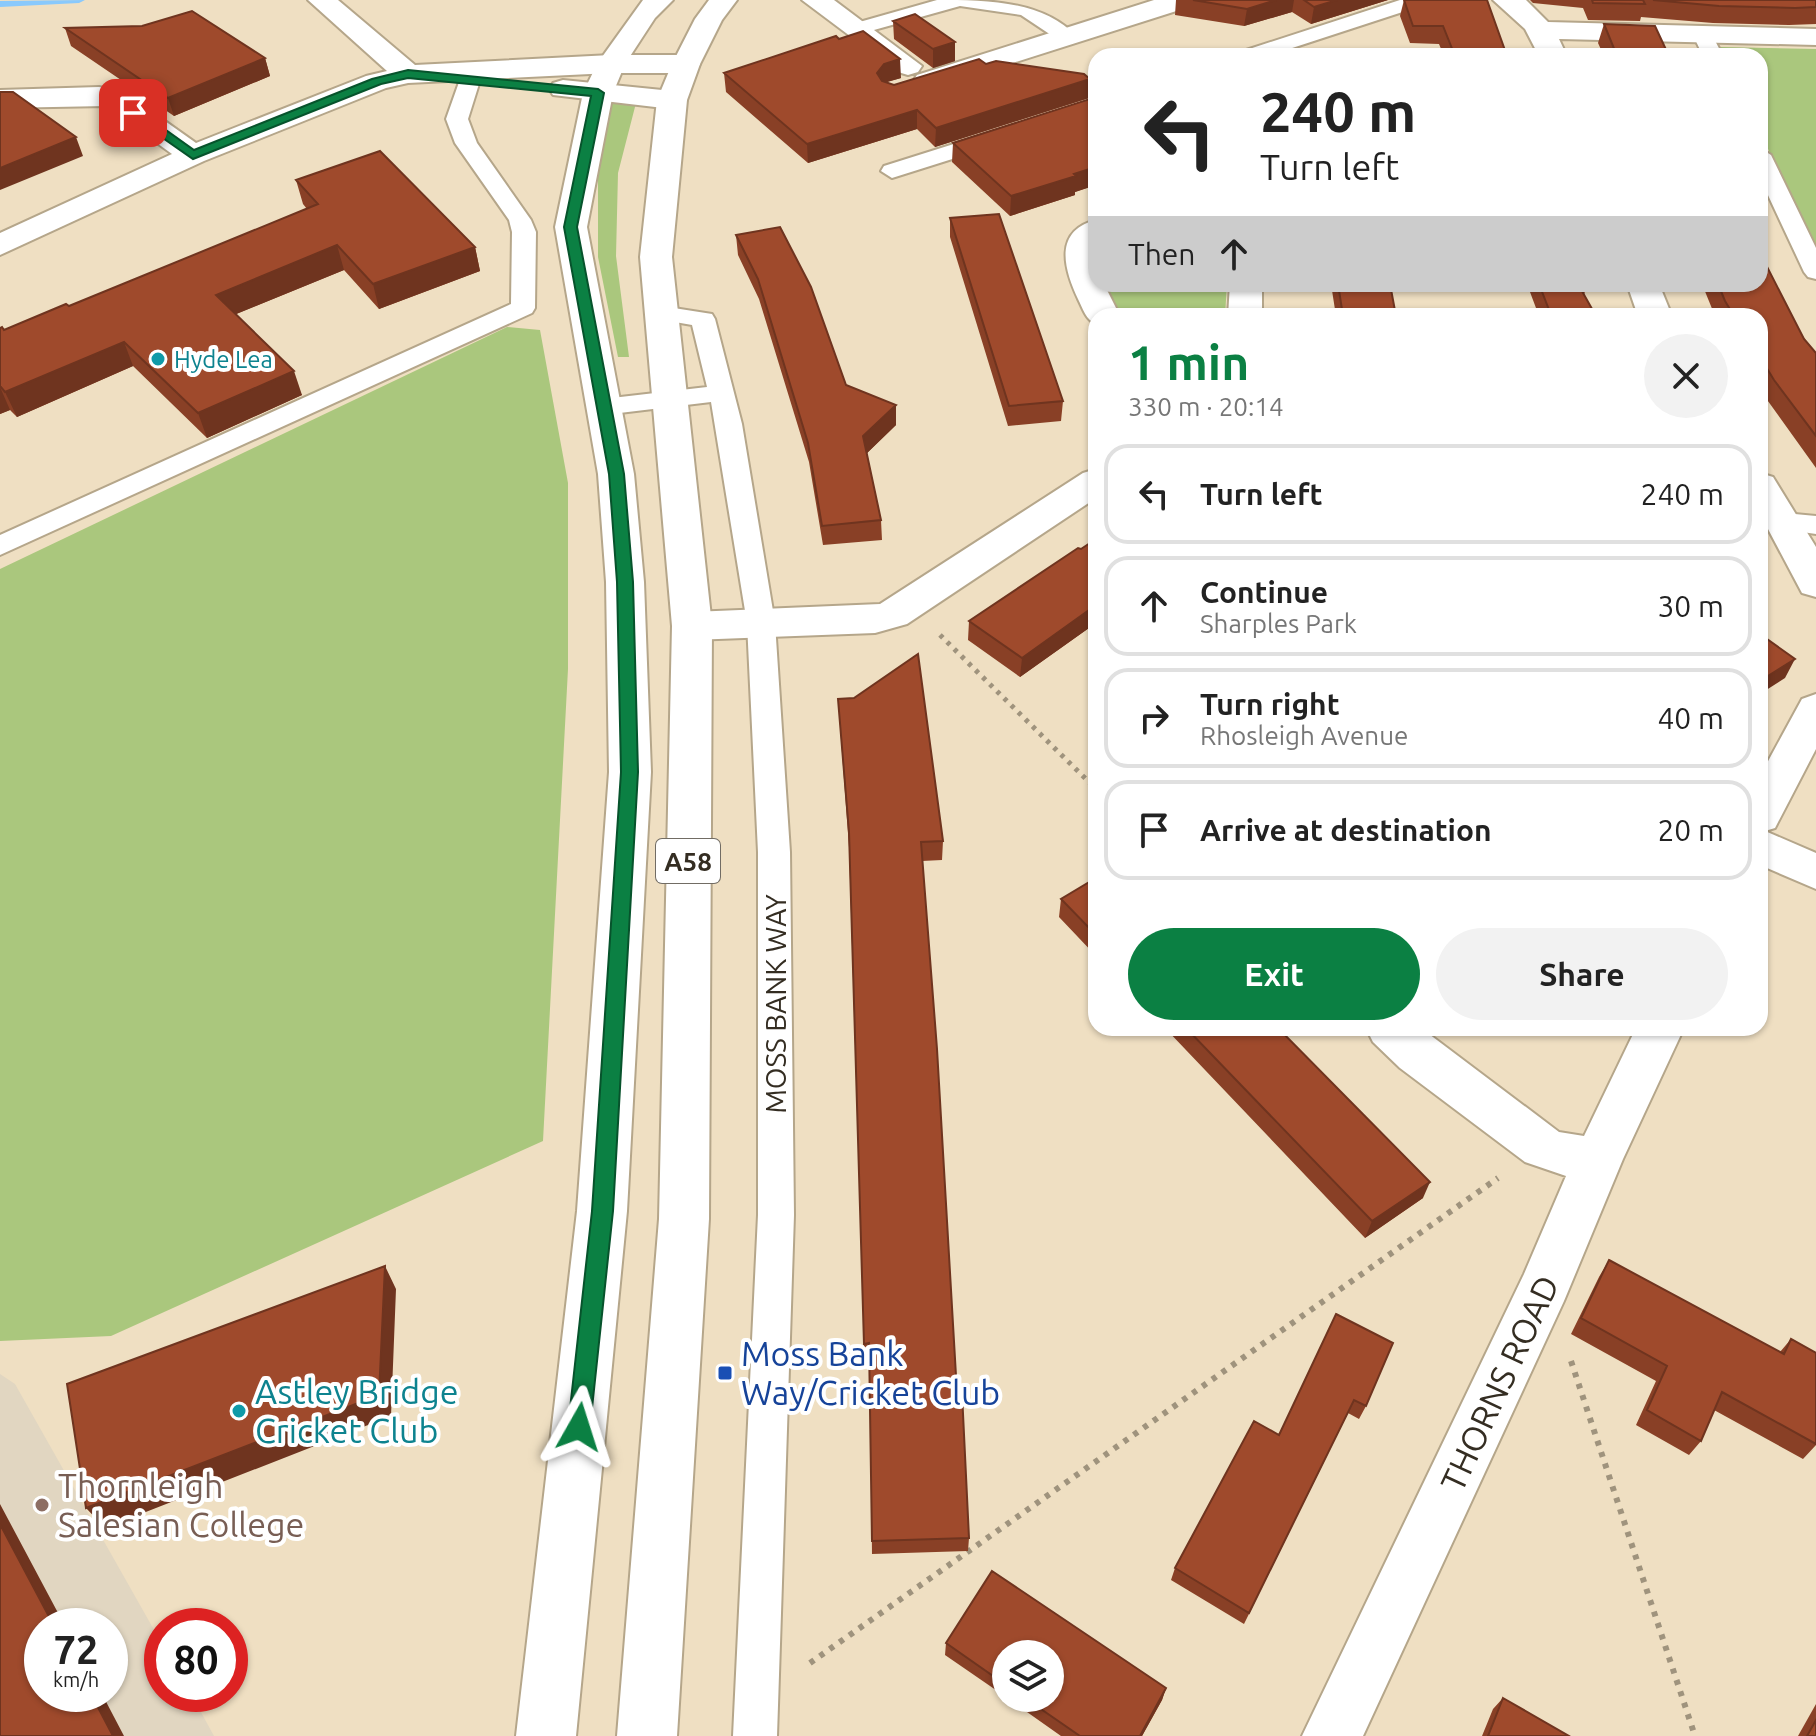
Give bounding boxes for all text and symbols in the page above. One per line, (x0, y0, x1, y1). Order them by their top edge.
pin (99, 79, 167, 147)
icon: left (1128, 80, 1232, 184)
text: 240 m (1260, 80, 1416, 143)
icon: arrive (111, 91, 155, 135)
text: Turn left (1260, 146, 1399, 187)
icon: ahead (1212, 232, 1256, 276)
text: Then (1128, 237, 1196, 271)
button: close (1644, 334, 1728, 418)
text: 1 min (1128, 335, 1249, 389)
place label: Hyde Lea (174, 346, 273, 373)
marker: Hyde Lea (149, 350, 167, 368)
text: 330 m · 20:14 (1128, 392, 1284, 421)
icon: left (1132, 472, 1176, 516)
text: Turn left (1200, 477, 1322, 511)
text: 240 m (1640, 477, 1724, 511)
text: Continue (1200, 575, 1328, 609)
icon: ahead (1132, 584, 1176, 628)
text: 30 m (1657, 589, 1724, 623)
text: Sharples Park (1200, 609, 1357, 638)
text: Turn right (1200, 687, 1340, 721)
icon: right (1132, 696, 1176, 740)
text: 40 m (1657, 701, 1724, 735)
text: Rhosleigh Avenue (1200, 721, 1408, 750)
icon: arrive (1132, 808, 1176, 852)
text: Arrive at destination (1200, 813, 1492, 847)
text: 20 m (1657, 813, 1724, 847)
road number: A58 (656, 839, 720, 883)
street label: MOSS BANK WAY (760, 894, 791, 1114)
button: Exit (1128, 928, 1420, 1020)
button: Share (1436, 928, 1728, 1020)
street label: THORNS ROAD (1432, 1269, 1566, 1497)
place label: Moss Bank Way/Cricket Club (741, 1334, 1000, 1411)
marker: Moss Bank Way/Cricket Club (716, 1364, 734, 1382)
place label: Astley Bridge Cricket Club (255, 1372, 458, 1449)
position arrow (537, 1385, 621, 1469)
marker: Astley Bridge Cricket Club (230, 1402, 248, 1420)
place label: Thornleigh Salesian College (58, 1466, 304, 1543)
marker: Thornleigh Salesian College (33, 1496, 51, 1514)
speed limit sign: 80 (144, 1608, 248, 1712)
text: 72 (53, 1627, 99, 1672)
map controls (992, 1640, 1064, 1712)
button: layers (992, 1640, 1064, 1712)
text: km/h (53, 1668, 99, 1691)

